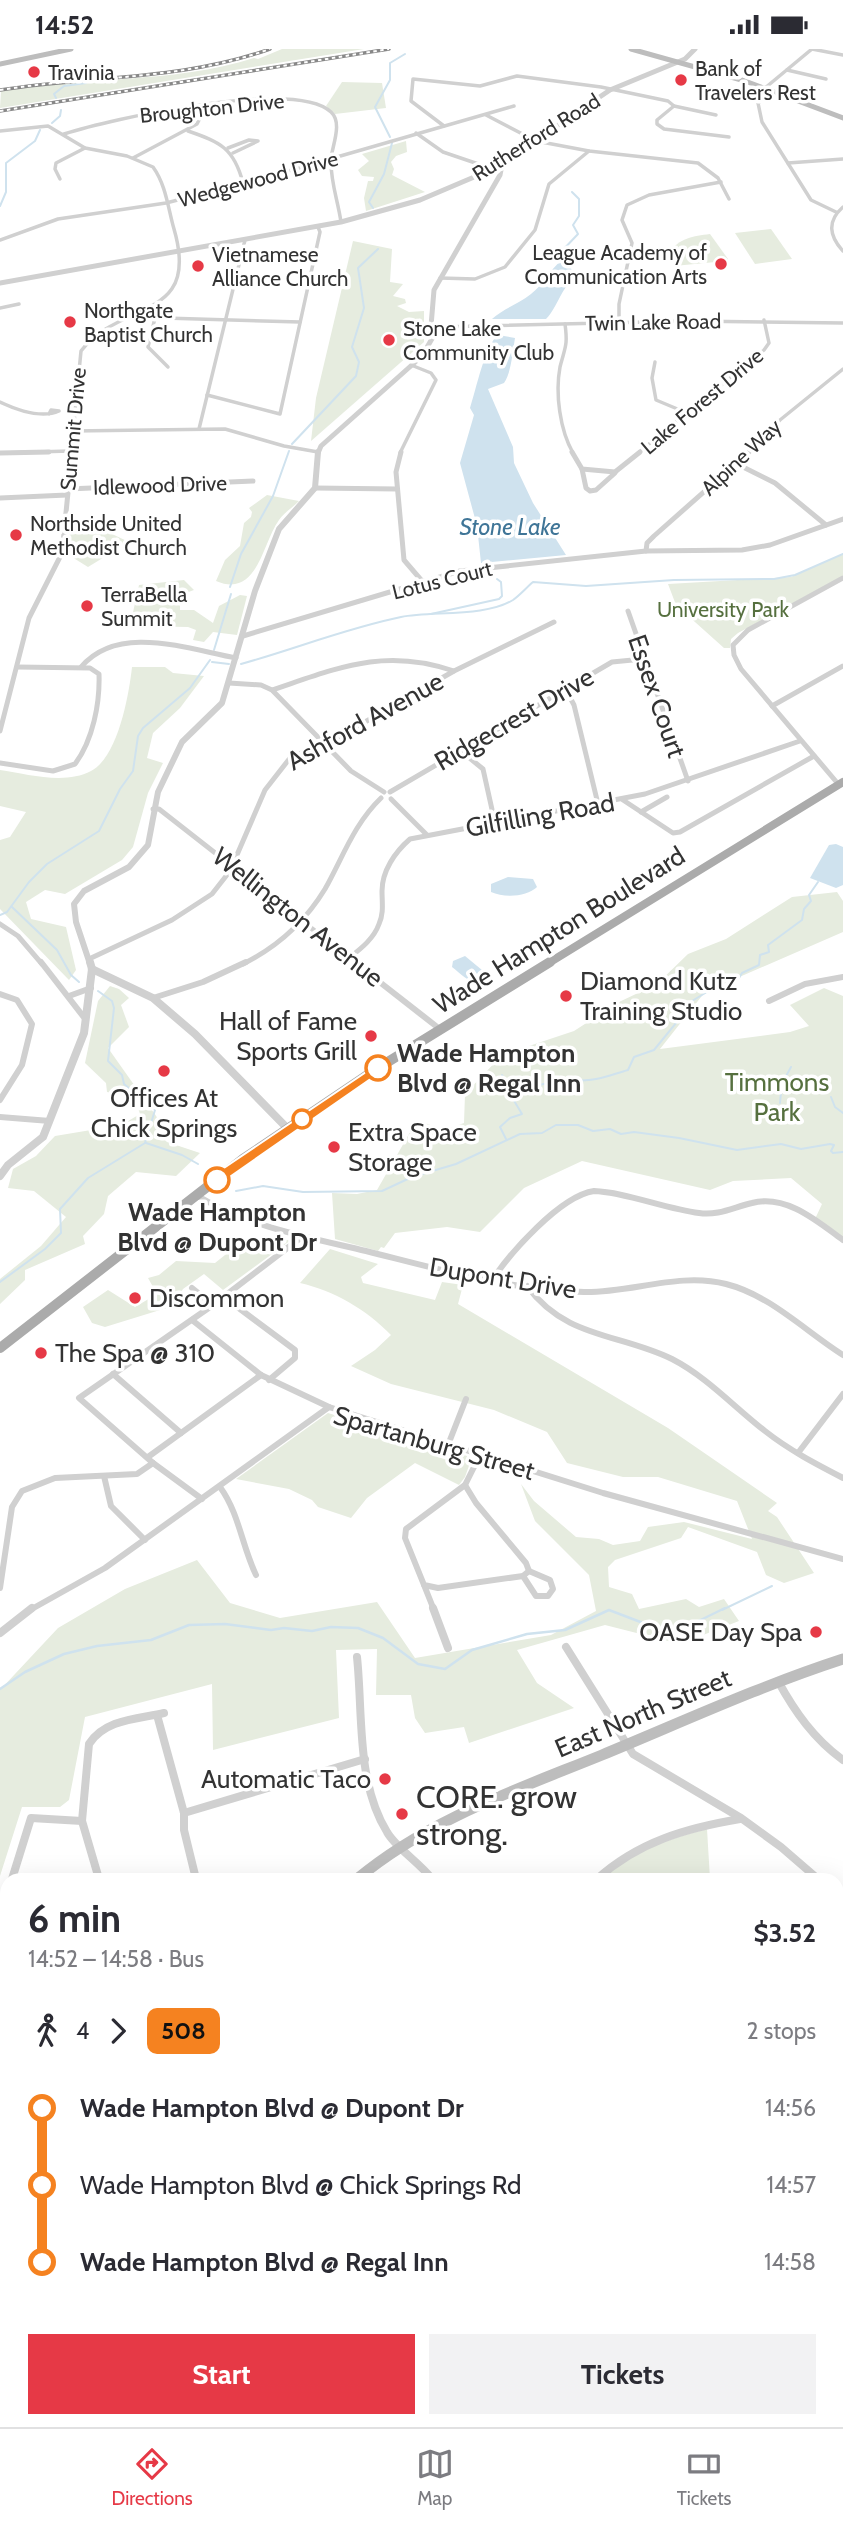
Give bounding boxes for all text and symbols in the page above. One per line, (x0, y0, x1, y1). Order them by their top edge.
text: 14:52 (35, 9, 94, 41)
place label: Bank of Travelers Rest (695, 56, 816, 105)
place label: Travinia (48, 60, 115, 85)
marker: Travinia (26, 64, 42, 80)
marker: Bank of Travelers Rest (673, 72, 689, 88)
street label: Broughton Drive (139, 88, 286, 128)
street label: Rutherford Road (468, 88, 604, 186)
street label: Wedgewood Drive (175, 146, 341, 212)
place label: League Academy of Communication Arts (524, 240, 707, 289)
place label: Vietnamese Alliance Church (212, 242, 348, 291)
marker: League Academy of Communication Arts (713, 256, 729, 272)
marker: Vietnamese Alliance Church (190, 258, 206, 274)
place label: Northgate Baptist Church (84, 298, 213, 347)
street label: Twin Lake Road (585, 308, 721, 336)
marker: Northgate Baptist Church (62, 314, 78, 330)
place label: Stone Lake Community Club (403, 316, 554, 365)
marker: Stone Lake Community Club (381, 332, 397, 348)
street label: Lake Forest Drive (636, 343, 768, 459)
street label: Summit Drive (55, 366, 91, 492)
street label: Alpine Way (696, 413, 787, 500)
street label: Idlewood Drive (93, 470, 228, 500)
place label: Northside United Methodist Church (30, 511, 187, 560)
water label: Stone Lake (459, 513, 561, 541)
marker: Northside United Methodist Church (8, 527, 24, 543)
street label: Lotus Court (389, 556, 495, 604)
place label: TerraBella Summit (101, 582, 187, 631)
park label: University Park (657, 597, 790, 622)
marker: TerraBella Summit (79, 598, 95, 614)
street label: Essex Court (621, 630, 693, 762)
street label: Ridgecrest Drive (429, 661, 599, 777)
street label: Ashford Avenue (281, 665, 449, 777)
street label: Gilfilling Road (463, 786, 617, 844)
street label: Wade Hampton Boulevard (427, 839, 691, 1021)
street label: Wellington Avenue (206, 840, 390, 994)
place label: Diamond Kutz Training Studio (580, 965, 742, 1027)
marker: Diamond Kutz Training Studio (558, 988, 574, 1004)
place label: Hall of Fame Sports Grill (219, 1005, 357, 1067)
marker: Hall of Fame Sports Grill (363, 1028, 379, 1044)
place label: Wade Hampton Blvd @ Regal Inn (397, 1037, 581, 1099)
marker: Wade Hampton Blvd @ Regal Inn (365, 1055, 391, 1081)
marker: Offices At Chick Springs (156, 1063, 172, 1079)
park label: Timmons Park (725, 1066, 829, 1128)
place label: Offices At Chick Springs (91, 1082, 237, 1144)
unlabelled marker (292, 1109, 312, 1129)
place label: Extra Space Storage (348, 1116, 477, 1178)
marker: Extra Space Storage (326, 1139, 342, 1155)
marker: Wade Hampton Blvd @ Dupont Dr (204, 1167, 230, 1193)
place label: Wade Hampton Blvd @ Dupont Dr (117, 1196, 317, 1258)
street label: Dupont Drive (427, 1251, 579, 1305)
place label: Discommon (149, 1282, 284, 1314)
marker: Discommon (127, 1290, 143, 1306)
place label: The Spa @ 310 (55, 1337, 215, 1369)
marker: The Spa @ 310 (33, 1345, 49, 1361)
street label: Spartanburg Street (330, 1399, 538, 1487)
place label: OASE Day Spa (639, 1616, 803, 1648)
marker: OASE Day Spa (808, 1624, 824, 1640)
street label: East North Street (550, 1661, 736, 1765)
place label: Automatic Taco (201, 1763, 371, 1795)
marker: Automatic Taco (377, 1771, 393, 1787)
place label: CORE. grow strong. (416, 1777, 577, 1853)
marker: CORE. grow strong. (394, 1806, 410, 1822)
text: 6 min (28, 1895, 121, 1942)
text: $3.52 (753, 1917, 816, 1949)
text: 14:52 – 14:58 · Bus (28, 1945, 204, 1973)
icon: walk (28, 2012, 66, 2050)
icon: forward (99, 2012, 137, 2050)
text: 508 (161, 2016, 206, 2045)
text: 4 (76, 2017, 89, 2045)
text: 2 stops (747, 2017, 816, 2045)
text: Wade Hampton Blvd @ Dupont Dr (80, 2092, 464, 2124)
text: 14:56 (765, 2094, 816, 2122)
text: Wade Hampton Blvd @ Chick Springs Rd (80, 2169, 521, 2201)
text: 14:57 (766, 2171, 816, 2199)
text: Wade Hampton Blvd @ Regal Inn (80, 2246, 449, 2278)
text: 14:58 (764, 2248, 816, 2276)
button: Start (28, 2334, 415, 2414)
button: Tickets (429, 2334, 816, 2414)
tab: Directions (112, 2445, 193, 2510)
tab: Map (416, 2445, 454, 2510)
tab: Tickets (677, 2445, 731, 2510)

